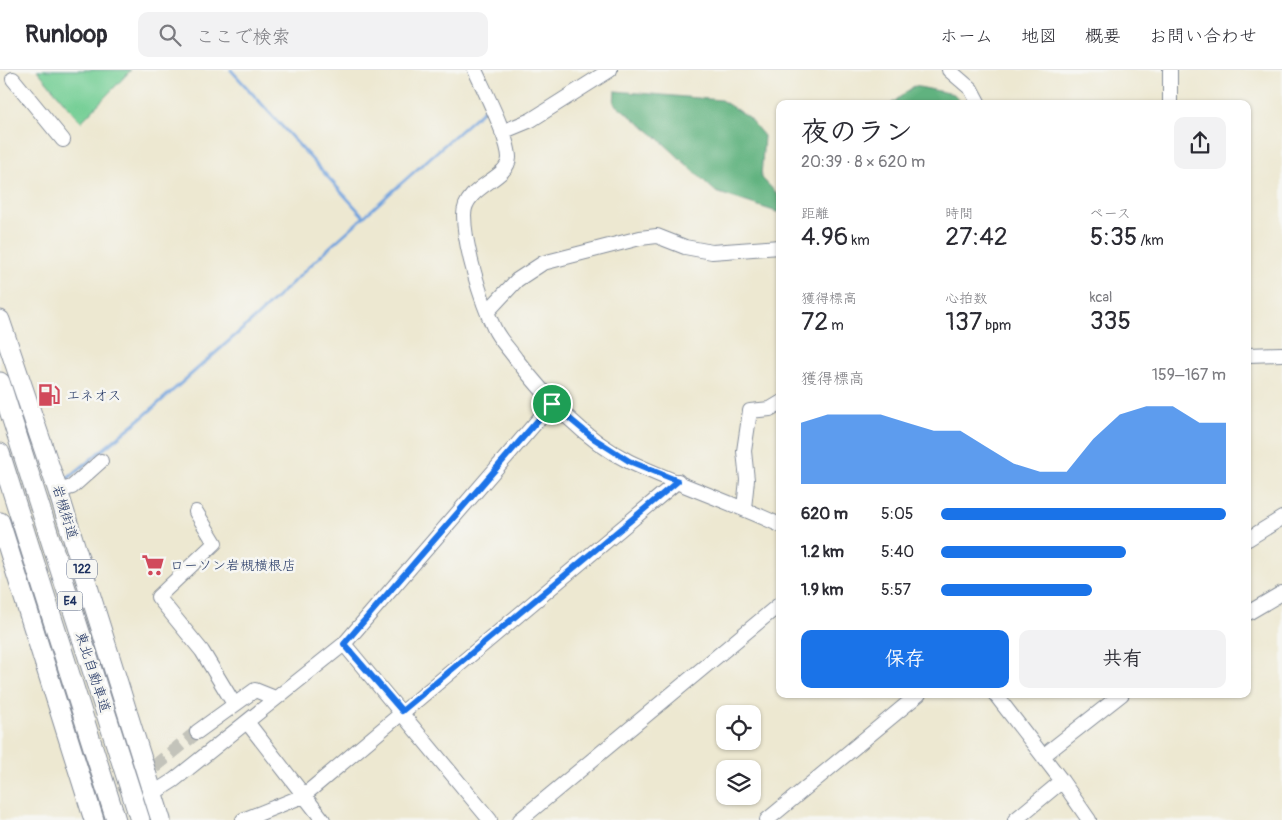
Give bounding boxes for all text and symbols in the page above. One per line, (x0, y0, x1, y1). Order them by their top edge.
search box (138, 12, 488, 57)
text: Runloop (25, 20, 108, 49)
icon: search (156, 21, 184, 49)
text: ここで検索 (196, 25, 291, 49)
text: ホーム (940, 25, 993, 48)
text: 地図 (1021, 25, 1057, 48)
text: 概要 (1085, 25, 1121, 48)
text: お問い合わせ (1149, 25, 1257, 48)
text: 夜のラン (801, 115, 913, 150)
button: share (1174, 117, 1226, 169)
text: 20:39 · 8 × 620 m (801, 152, 925, 172)
text: 距離 (801, 205, 829, 222)
text: 時間 (945, 205, 973, 222)
text: ペース (1090, 205, 1131, 222)
text: 4.96 (801, 222, 848, 253)
text: 27:42 (945, 222, 1008, 253)
text: 5:35 (1090, 222, 1137, 253)
text: km (848, 232, 870, 249)
text: /km (1137, 232, 1164, 249)
text: kcal (1090, 289, 1112, 306)
text: 獲得標高 (801, 290, 857, 307)
text: 心拍数 (945, 290, 987, 307)
text: 335 (1090, 306, 1131, 337)
text: 72 (801, 307, 828, 338)
text: 137 (945, 307, 982, 338)
text: m (828, 317, 844, 334)
text: bpm (982, 317, 1011, 334)
text: 159–167 m (1152, 365, 1226, 385)
text: 獲得標高 (801, 369, 865, 389)
fuel station icon: エネオス (36, 382, 62, 408)
pin (531, 383, 573, 425)
place label: エネオス (66, 387, 121, 404)
icon: arrive (538, 390, 566, 418)
street label: 岩槻街道 (49, 483, 81, 541)
text: 620 m (801, 504, 848, 524)
text: 5:05 (881, 504, 914, 524)
text: 1.2 km (801, 542, 844, 562)
text: 5:40 (881, 542, 914, 562)
supermarket icon: ローソン岩槻横根店 (140, 552, 166, 578)
place label: ローソン岩槻横根店 (170, 557, 296, 574)
road number: 122 (67, 559, 97, 578)
text: 1.9 km (801, 580, 843, 600)
text: 5:57 (881, 580, 911, 600)
road number: E4 (58, 592, 82, 610)
street label: 東北自動車道 (72, 629, 114, 715)
button: 保存 (801, 630, 1009, 688)
button: 共有 (1019, 630, 1226, 688)
map controls (716, 705, 761, 805)
button: locate (716, 705, 761, 750)
button: layers (716, 760, 761, 805)

